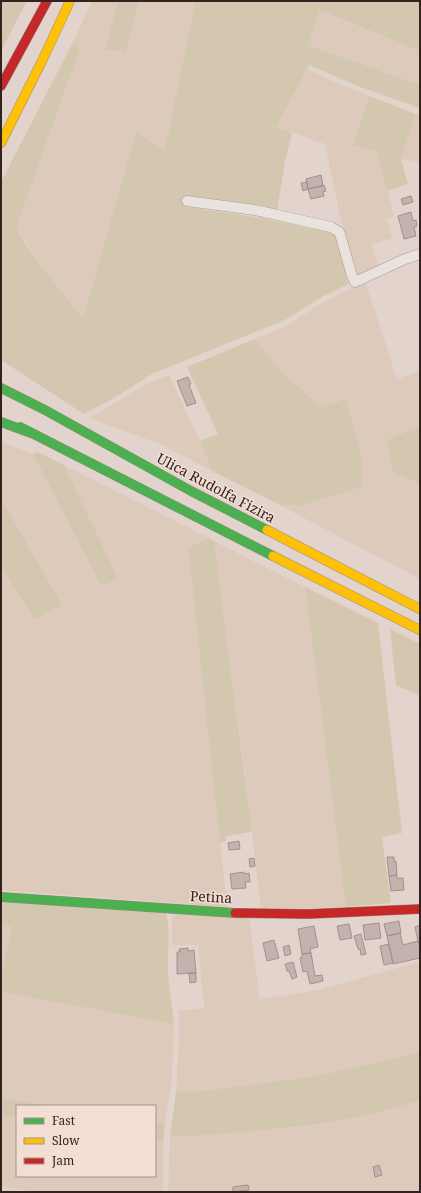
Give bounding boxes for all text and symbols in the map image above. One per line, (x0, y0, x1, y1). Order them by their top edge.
street label: Ulica Rudolfa Fizira (154, 448, 279, 527)
street label: Petina (189, 886, 233, 907)
legend (16, 1105, 156, 1177)
text: Fast (52, 1112, 75, 1129)
text: Slow (52, 1132, 80, 1149)
text: Jam (51, 1152, 74, 1169)

